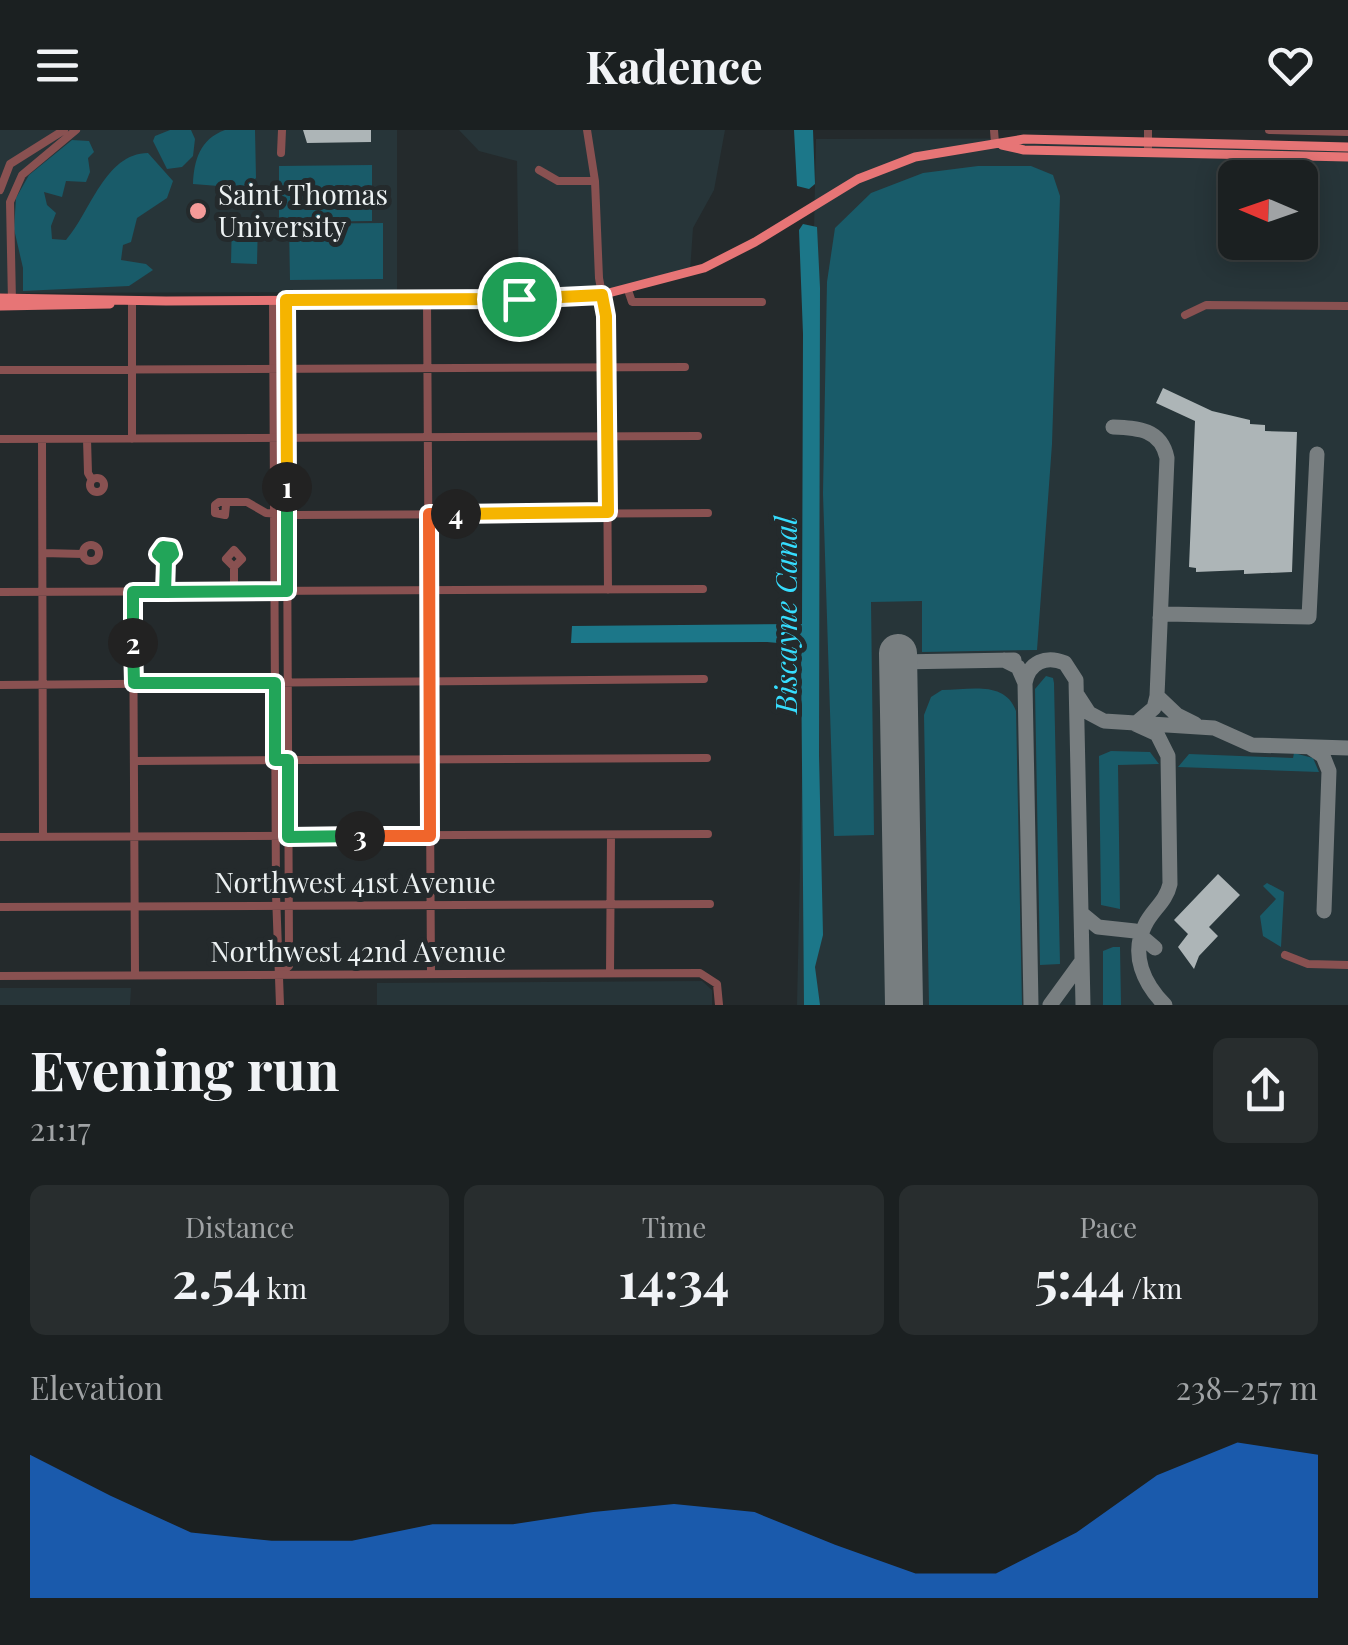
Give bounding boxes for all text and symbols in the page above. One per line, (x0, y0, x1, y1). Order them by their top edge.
text: Kadence (585, 35, 763, 95)
icon: menu (30, 38, 85, 93)
icon: heart (1263, 38, 1318, 93)
north arrow (1218, 160, 1318, 260)
map controls (1218, 160, 1318, 260)
place label: Saint Thomas University (218, 175, 388, 244)
marker: Saint Thomas University (187, 200, 209, 222)
pin (477, 257, 562, 342)
icon: arrive (492, 272, 547, 327)
pin: 1 (262, 462, 312, 512)
text: 1 (282, 468, 292, 505)
pin: 4 (431, 489, 481, 539)
text: 4 (449, 495, 463, 532)
water label: Biscayne Canal (765, 515, 805, 715)
pin: 2 (108, 618, 158, 668)
text: 2 (126, 624, 140, 661)
pin: 3 (335, 811, 385, 861)
text: 3 (353, 817, 367, 854)
street label: Northwest 41st Avenue (214, 863, 496, 900)
street label: Northwest 42nd Avenue (210, 932, 506, 969)
text: Evening run (30, 1031, 340, 1105)
button: share (1213, 1038, 1318, 1143)
text: 21:17 (30, 1106, 91, 1149)
text: Distance (185, 1208, 294, 1245)
text: Time (642, 1208, 706, 1245)
text: Pace (1079, 1208, 1137, 1245)
text: 2.54 (172, 1245, 261, 1312)
text: 14:34 (619, 1245, 729, 1312)
text: 5:44 (1034, 1245, 1125, 1312)
text: km (261, 1269, 307, 1306)
text: /km (1125, 1269, 1182, 1306)
text: Elevation (30, 1365, 163, 1408)
text: 238–257 m (1176, 1365, 1318, 1408)

